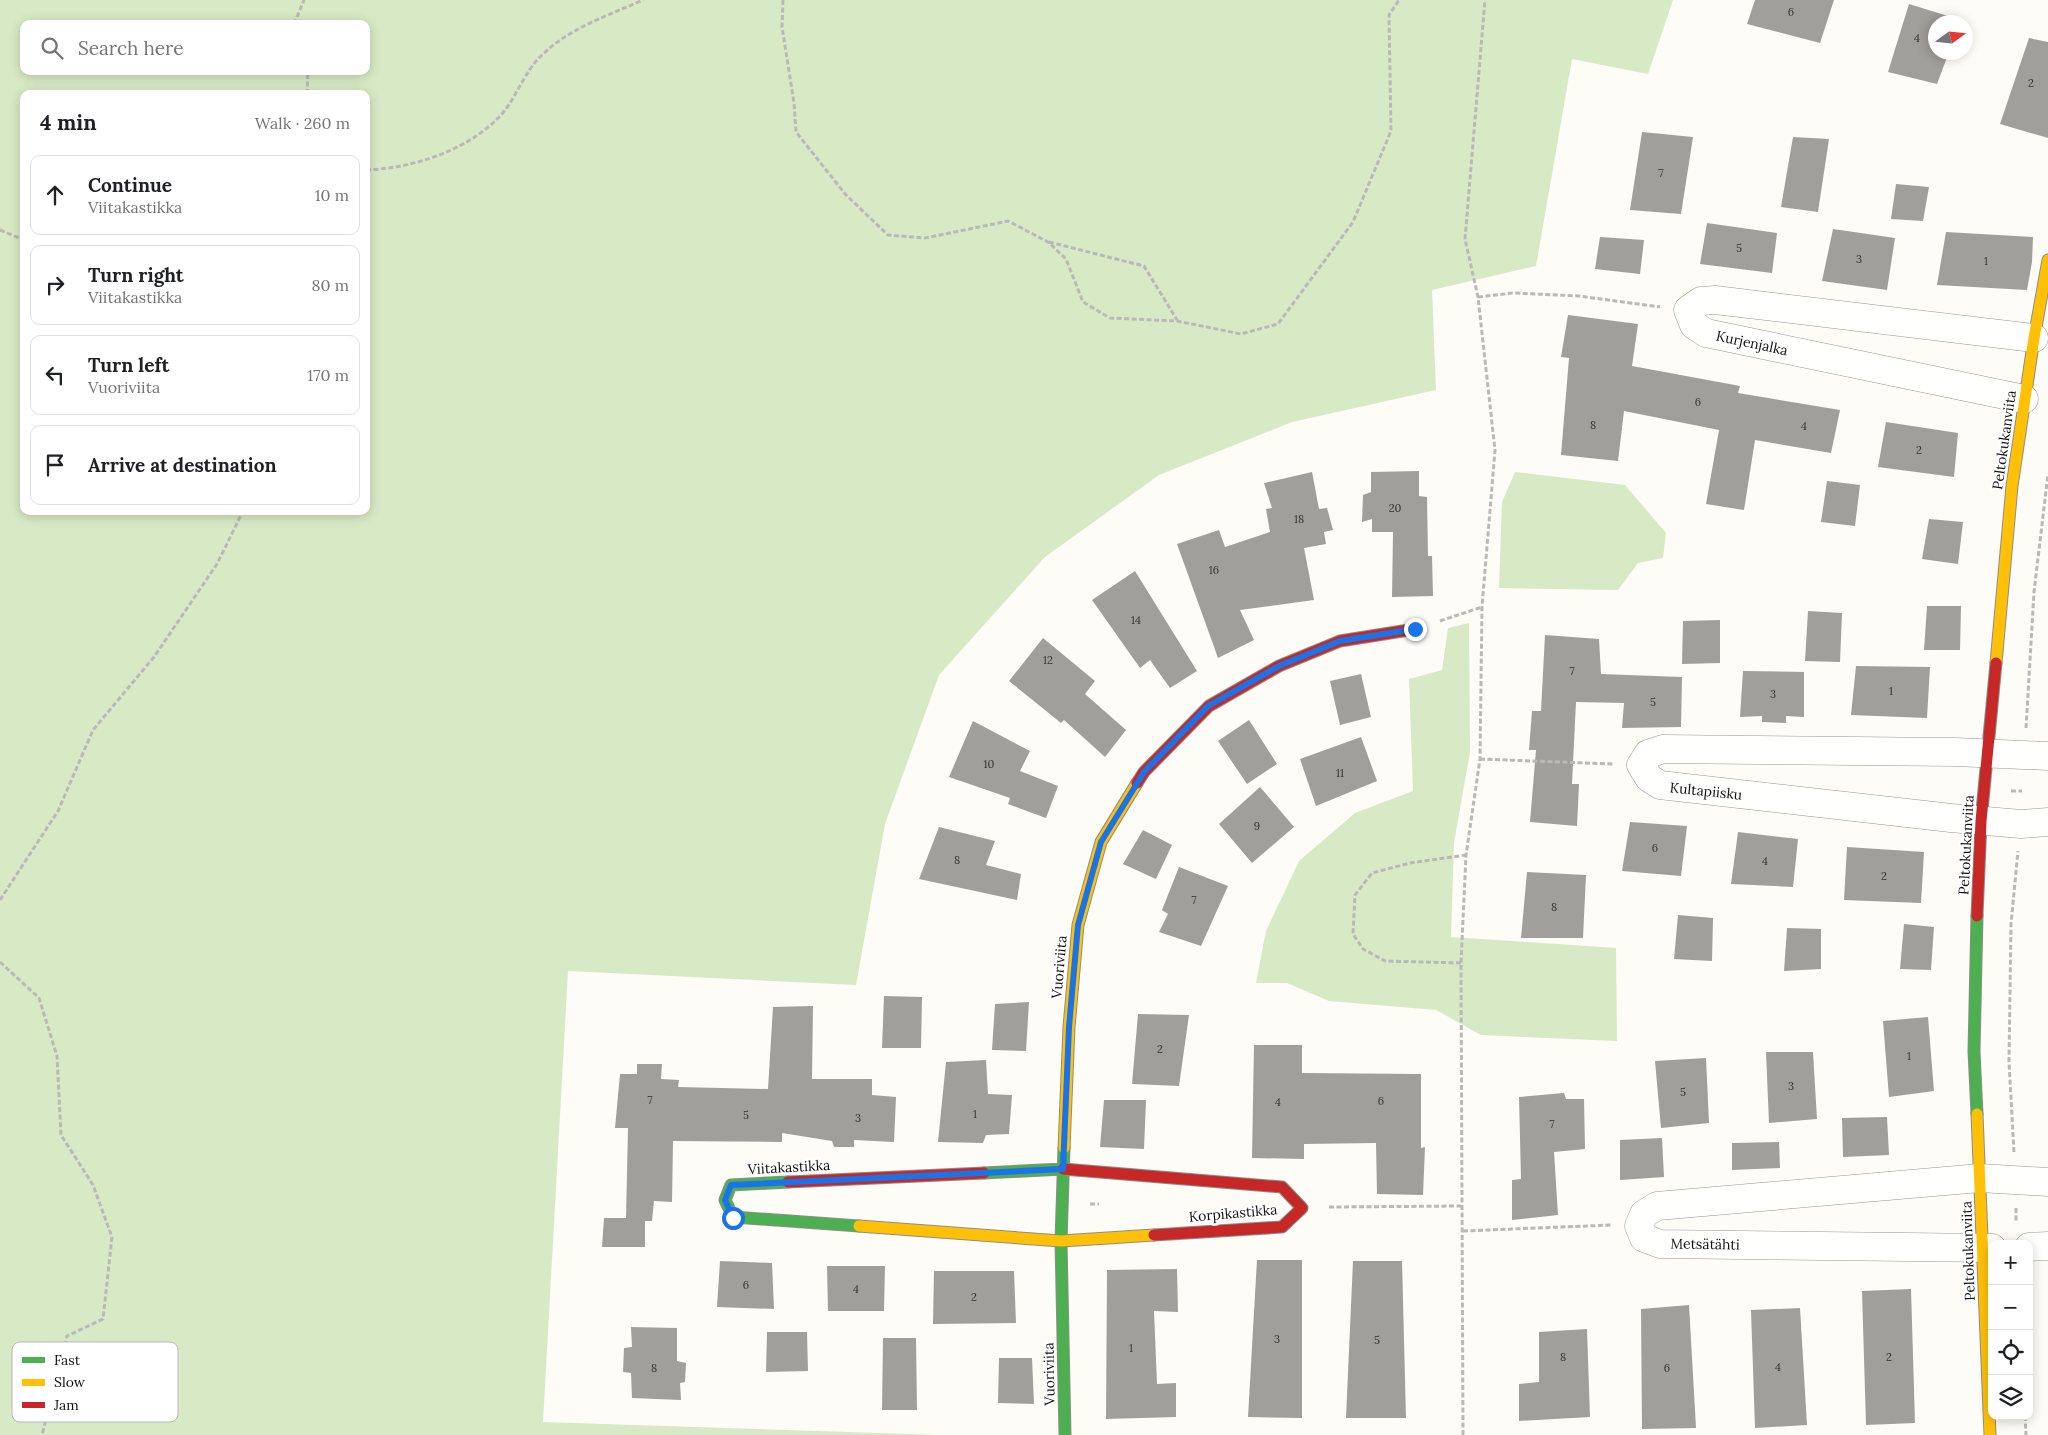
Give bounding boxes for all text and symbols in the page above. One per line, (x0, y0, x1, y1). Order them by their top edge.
house number: 6 (1788, 5, 1794, 19)
north arrow (1928, 15, 1973, 60)
search box (20, 20, 370, 75)
house number: 4 (1914, 31, 1920, 45)
icon: search (38, 34, 66, 62)
text: Search here (78, 36, 184, 60)
house number: 2 (2028, 76, 2034, 90)
text: 4 min (40, 109, 97, 136)
text: Walk · 260 m (255, 113, 350, 133)
house number: 7 (1658, 166, 1664, 180)
text: Continue (88, 173, 172, 197)
icon: ahead (41, 181, 69, 209)
text: 10 m (315, 185, 349, 205)
text: Viitakastikka (88, 197, 182, 217)
house number: 5 (1736, 241, 1742, 255)
house number: 3 (1856, 252, 1862, 266)
house number: 1 (1984, 254, 1988, 268)
text: Turn right (88, 263, 184, 287)
icon: right (41, 271, 69, 299)
text: 80 m (312, 275, 349, 295)
text: Viitakastikka (88, 287, 182, 307)
street label: Kurjenjalka (1714, 327, 1790, 359)
text: Turn left (88, 353, 169, 377)
icon: left (41, 361, 69, 389)
text: 170 m (307, 365, 349, 385)
text: Vuoriviita (88, 377, 160, 397)
street label: Peltokukanviita (1988, 389, 2020, 491)
house number: 6 (1695, 395, 1701, 409)
house number: 8 (1590, 418, 1596, 432)
house number: 4 (1801, 419, 1807, 433)
house number: 2 (1916, 443, 1922, 457)
icon: arrive (41, 451, 69, 479)
text: Arrive at destination (88, 453, 277, 477)
house number: 20 (1389, 501, 1402, 515)
house number: 18 (1294, 512, 1304, 526)
house number: 16 (1209, 563, 1219, 577)
house number: 14 (1131, 613, 1141, 627)
route end (1404, 618, 1427, 641)
house number: 12 (1043, 653, 1053, 667)
house number: 7 (1569, 664, 1575, 678)
house number: 1 (1889, 684, 1893, 698)
house number: 3 (1770, 687, 1776, 701)
house number: 5 (1650, 695, 1656, 709)
house number: 10 (984, 757, 995, 771)
house number: 11 (1336, 766, 1344, 780)
street label: Kultapiisku (1669, 778, 1743, 804)
street label: Peltokukanviita (1954, 795, 1978, 895)
house number: 9 (1254, 819, 1260, 833)
house number: 6 (1652, 841, 1658, 855)
house number: 8 (954, 853, 960, 867)
house number: 4 (1762, 854, 1768, 868)
house number: 2 (1881, 869, 1887, 883)
house number: 7 (1191, 893, 1197, 907)
house number: 8 (1551, 900, 1557, 914)
street label: Vuoriviita (1047, 935, 1071, 1000)
house number: 2 (1157, 1042, 1163, 1056)
house number: 1 (1907, 1049, 1911, 1063)
house number: 3 (1788, 1079, 1794, 1093)
house number: 5 (1680, 1085, 1686, 1099)
house number: 7 (647, 1093, 653, 1107)
house number: 6 (1378, 1094, 1384, 1108)
house number: 4 (1275, 1095, 1281, 1109)
house number: 1 (973, 1107, 977, 1121)
house number: 5 (743, 1108, 749, 1122)
house number: 3 (855, 1111, 861, 1125)
house number: 7 (1549, 1117, 1555, 1131)
street label: Viitakastikka (746, 1156, 831, 1178)
street label: Korpikastikka (1188, 1200, 1278, 1226)
street label: Peltokukanviita (1957, 1201, 1979, 1301)
route start (722, 1207, 745, 1230)
street label: Metsätähti (1670, 1234, 1740, 1254)
map controls (1988, 1240, 2033, 1420)
button: + (1988, 1240, 2033, 1285)
house number: 6 (743, 1278, 749, 1292)
house number: 4 (853, 1282, 859, 1296)
button: − (1988, 1285, 2033, 1330)
house number: 2 (971, 1290, 977, 1304)
button: locate (1988, 1330, 2033, 1375)
house number: 3 (1274, 1332, 1280, 1346)
house number: 5 (1374, 1333, 1380, 1347)
house number: 1 (1129, 1341, 1133, 1355)
legend (12, 1342, 178, 1422)
street label: Vuoriviita (1039, 1342, 1059, 1407)
house number: 8 (1560, 1350, 1566, 1364)
house number: 2 (1886, 1350, 1892, 1364)
text: Fast (54, 1351, 81, 1369)
house number: 4 (1775, 1360, 1781, 1374)
house number: 8 (651, 1361, 657, 1375)
house number: 6 (1664, 1361, 1670, 1375)
text: Slow (54, 1373, 86, 1391)
button: layers (1988, 1375, 2033, 1420)
text: Jam (53, 1396, 79, 1414)

